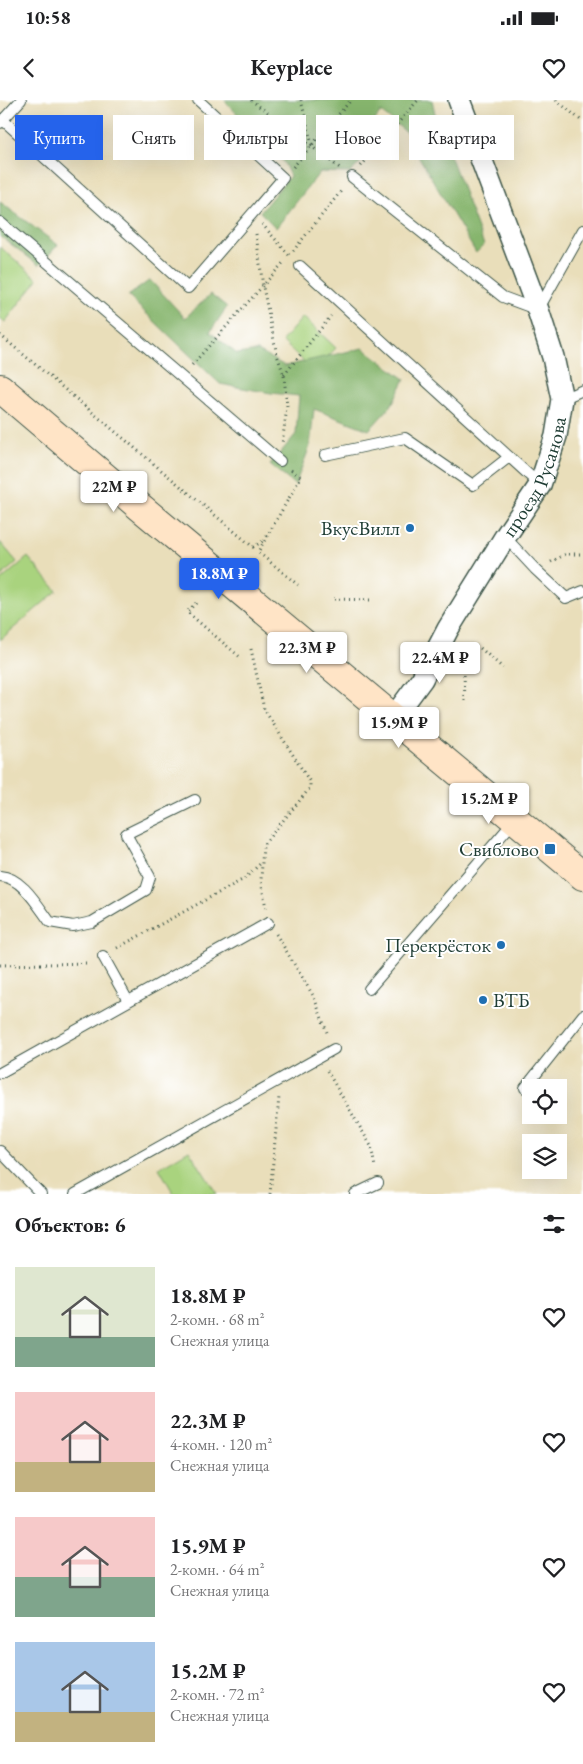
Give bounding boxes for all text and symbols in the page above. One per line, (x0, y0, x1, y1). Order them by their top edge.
text: 10:58 (25, 5, 71, 30)
text: Keyplace (251, 53, 332, 82)
icon: back (15, 54, 43, 82)
icon: heart (540, 54, 568, 82)
chip: Купить (15, 115, 103, 160)
chip: Снять (113, 115, 194, 160)
chip: Фильтры (204, 115, 306, 160)
chip: Новое (316, 115, 399, 160)
chip: Квартира (409, 115, 514, 160)
street label: проезд Русанова (496, 415, 572, 542)
pin: 22M ₽ (79, 470, 149, 513)
text: 22M ₽ (91, 476, 137, 497)
place label: ВкусВилл (321, 515, 400, 541)
marker: ВкусВилл (404, 522, 416, 534)
pin: 18.8M ₽ (173, 558, 265, 600)
text: 18.8M ₽ (190, 563, 248, 584)
pin: 22.3M ₽ (261, 632, 353, 674)
text: 22.3M ₽ (278, 637, 336, 658)
pin: 22.4M ₽ (394, 642, 486, 684)
text: 22.4M ₽ (411, 647, 469, 668)
pin: 15.9M ₽ (353, 706, 445, 749)
text: 15.9M ₽ (370, 712, 428, 733)
pin: 15.2M ₽ (443, 782, 535, 825)
text: 15.2M ₽ (460, 788, 518, 809)
place label: Свиблово (459, 836, 539, 862)
marker: Свиблово (543, 842, 557, 856)
place label: Перекрёсток (385, 932, 491, 958)
marker: Перекрёсток (495, 939, 507, 951)
place label: ВТБ (493, 987, 530, 1013)
marker: ВТБ (477, 994, 489, 1006)
map controls (522, 1079, 567, 1179)
button: locate (522, 1079, 567, 1124)
button: layers (522, 1134, 567, 1179)
icon: filters (540, 1210, 568, 1238)
text: Объектов: 6 (15, 1211, 126, 1238)
text: 18.8M ₽ (170, 1282, 246, 1309)
icon: home (55, 1287, 115, 1347)
icon: heart (540, 1303, 568, 1331)
text: 2-комн. · 68 m² (170, 1309, 265, 1330)
text: Снежная улица (170, 1330, 269, 1351)
text: 22.3M ₽ (170, 1407, 246, 1434)
icon: home (55, 1412, 115, 1472)
icon: heart (540, 1428, 568, 1456)
text: 4-комн. · 120 m² (170, 1434, 272, 1455)
text: Снежная улица (170, 1455, 269, 1476)
text: 15.9M ₽ (170, 1532, 246, 1559)
icon: home (55, 1537, 115, 1597)
icon: heart (540, 1553, 568, 1581)
text: 2-комн. · 64 m² (170, 1559, 265, 1580)
text: Снежная улица (170, 1580, 269, 1601)
text: 15.2M ₽ (170, 1657, 246, 1684)
icon: home (55, 1662, 115, 1722)
icon: heart (540, 1678, 568, 1706)
text: 2-комн. · 72 m² (170, 1684, 265, 1705)
text: Снежная улица (170, 1705, 269, 1726)

